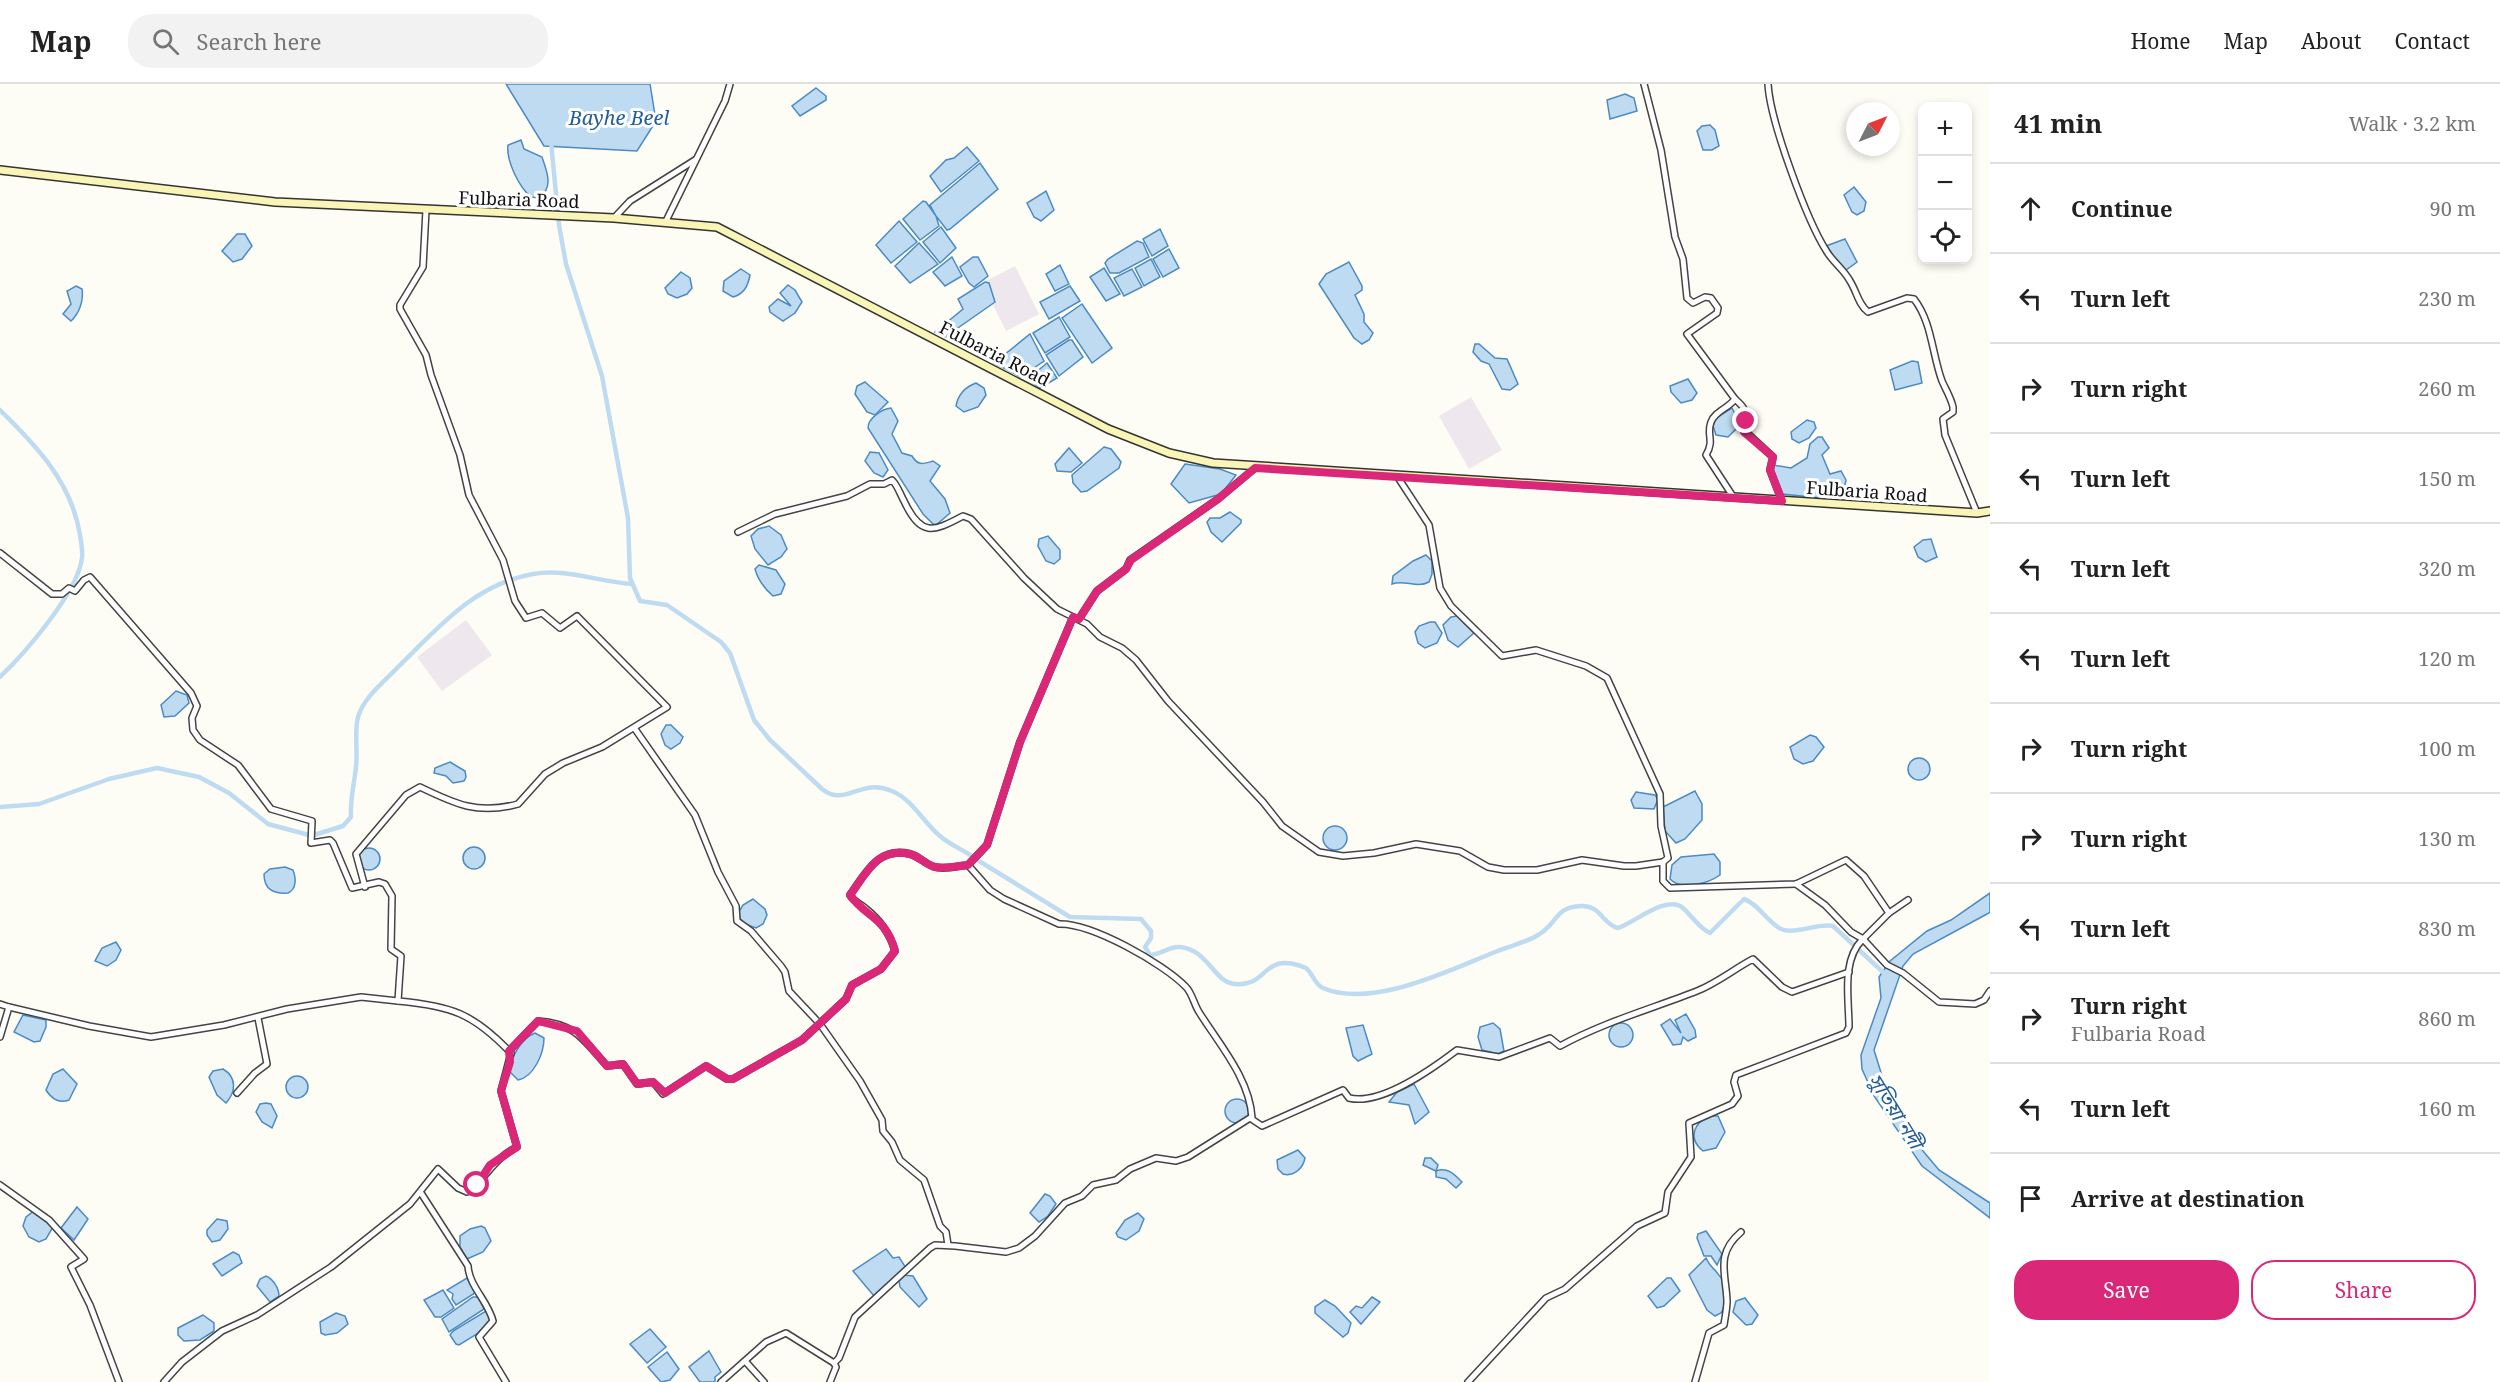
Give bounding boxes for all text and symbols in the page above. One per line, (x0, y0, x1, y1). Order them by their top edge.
search box (128, 14, 548, 68)
text: Map (30, 22, 92, 60)
icon: search (149, 25, 182, 58)
text: Search here (197, 26, 321, 56)
text: Home (2131, 27, 2191, 55)
text: Map (2224, 27, 2268, 55)
text: About (2301, 27, 2362, 55)
text: Contact (2395, 27, 2470, 55)
north arrow (1846, 102, 1900, 156)
map controls (1918, 102, 1972, 264)
button: + (1918, 102, 1972, 156)
water label: Bayhe Beel (568, 104, 669, 131)
text: 41 min (2014, 105, 2102, 141)
text: Walk · 3.2 km (2349, 110, 2476, 137)
button: − (1918, 156, 1972, 210)
street label: Fulbaria Road (458, 185, 580, 213)
icon: ahead (2014, 192, 2047, 225)
text: Continue (2071, 193, 2173, 223)
text: 90 m (2430, 195, 2476, 222)
button: locate (1918, 210, 1972, 264)
icon: left (2014, 282, 2047, 315)
text: Turn left (2071, 283, 2170, 313)
text: 230 m (2418, 285, 2476, 312)
street label: Fulbaria Road (936, 315, 1054, 391)
icon: right (2014, 372, 2047, 405)
text: Turn right (2071, 373, 2187, 403)
text: 260 m (2418, 375, 2476, 402)
route end (1732, 407, 1758, 433)
icon: left (2014, 462, 2047, 495)
text: Turn left (2071, 463, 2170, 493)
text: 150 m (2418, 465, 2476, 492)
street label: Fulbaria Road (1806, 475, 1928, 507)
icon: left (2014, 552, 2047, 585)
text: Turn left (2071, 553, 2170, 583)
text: 320 m (2418, 555, 2476, 582)
icon: left (2014, 642, 2047, 675)
text: Turn left (2071, 643, 2170, 673)
text: 120 m (2418, 645, 2476, 672)
icon: right (2014, 732, 2047, 765)
text: Turn right (2071, 733, 2187, 763)
text: 100 m (2418, 735, 2476, 762)
icon: right (2014, 822, 2047, 855)
text: Turn right (2071, 823, 2187, 853)
text: 130 m (2418, 825, 2476, 852)
icon: left (2014, 912, 2047, 945)
text: Turn left (2071, 913, 2170, 943)
text: 830 m (2418, 915, 2476, 942)
text: Turn right (2071, 990, 2187, 1020)
icon: right (2014, 1002, 2047, 1035)
text: 860 m (2418, 1005, 2476, 1032)
text: Fulbaria Road (2071, 1020, 2206, 1047)
water label: সুতিয়া নদী (1862, 1068, 1931, 1157)
icon: left (2014, 1092, 2047, 1125)
text: Turn left (2071, 1093, 2170, 1123)
text: 160 m (2418, 1095, 2476, 1122)
route start (463, 1171, 489, 1197)
icon: arrive (2014, 1182, 2047, 1215)
text: Arrive at destination (2071, 1183, 2305, 1213)
button: Save (2014, 1260, 2239, 1320)
button: Share (2251, 1260, 2476, 1320)

